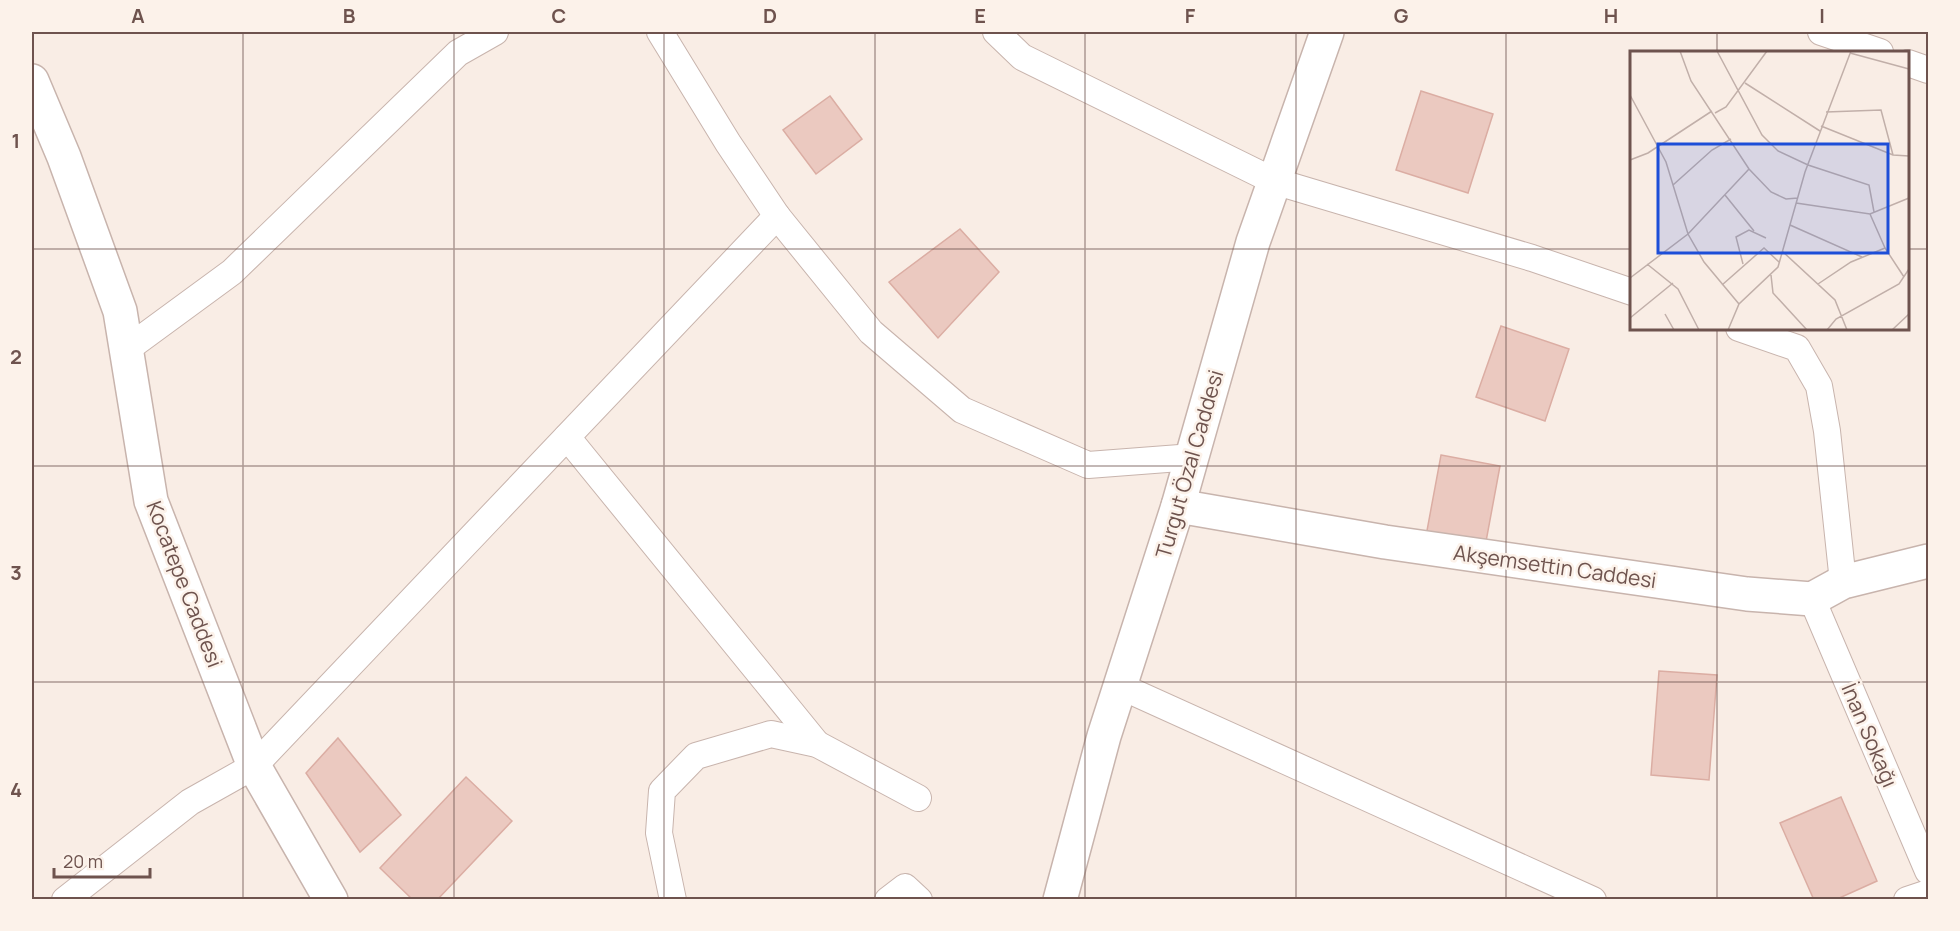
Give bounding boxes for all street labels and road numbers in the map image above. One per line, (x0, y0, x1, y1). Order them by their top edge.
street label: Turgut Özal Caddesi (1149, 366, 1229, 562)
street label: Kocatepe Caddesi (140, 497, 230, 671)
street label: Akşemsettin Caddesi (1452, 538, 1658, 594)
street label: İnan Sokağı (1836, 679, 1904, 791)

